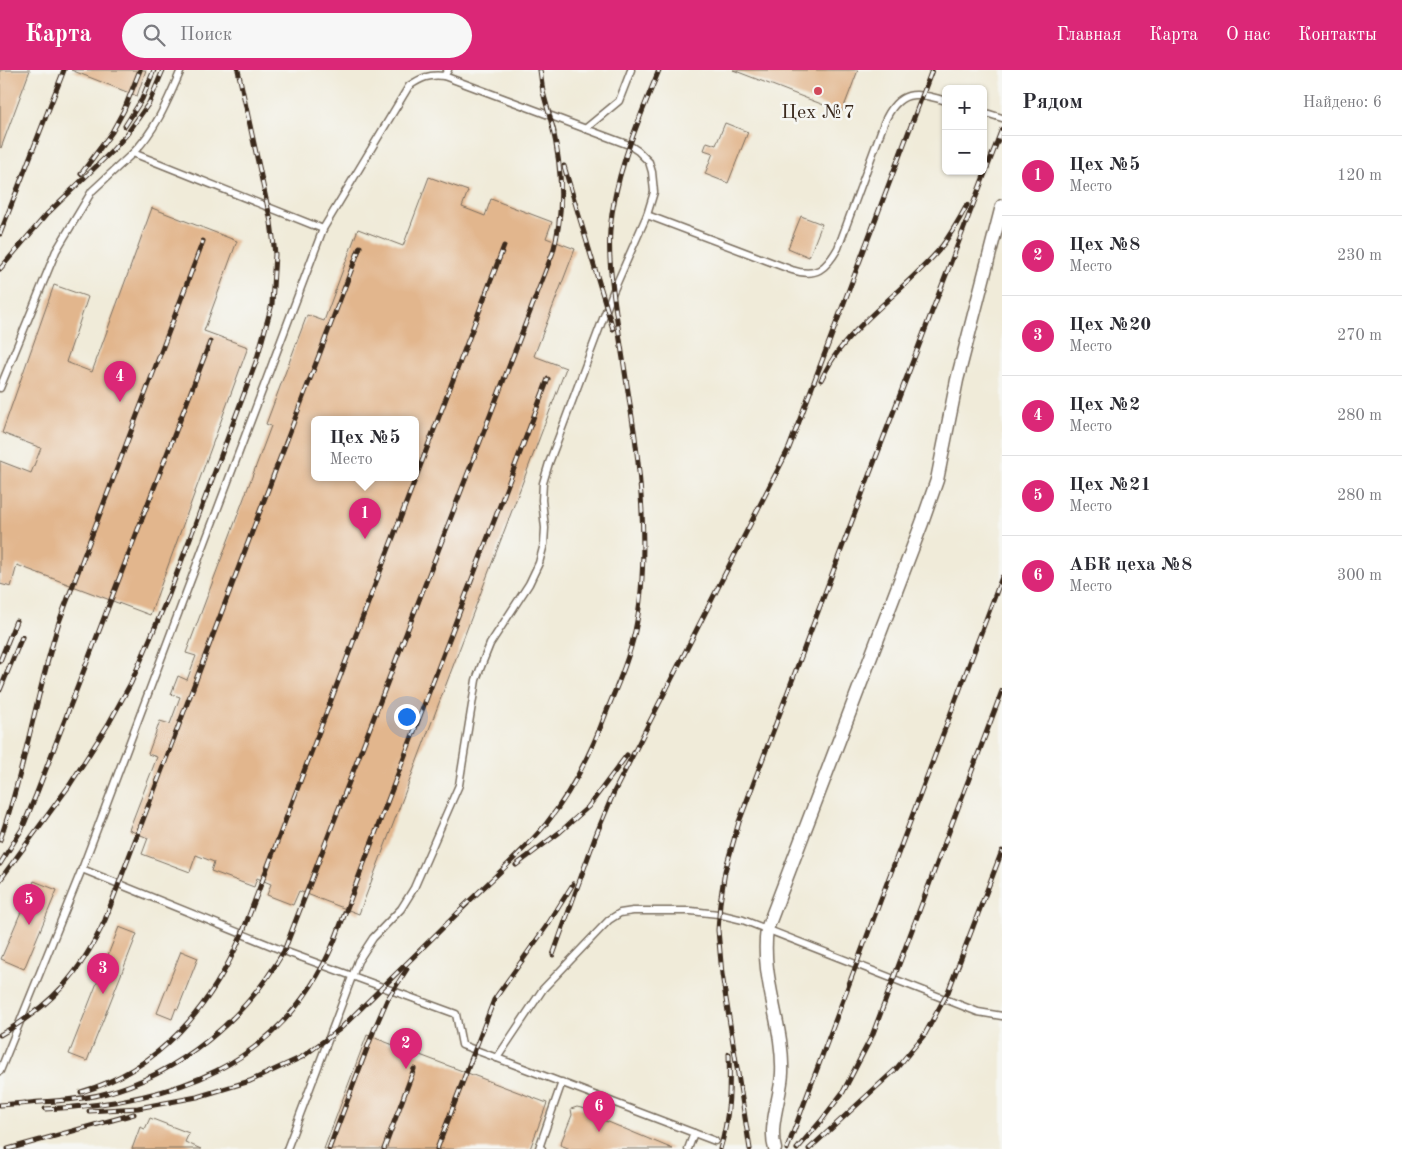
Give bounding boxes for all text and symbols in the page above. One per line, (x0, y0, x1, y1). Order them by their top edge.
search box (122, 13, 472, 58)
icon: search (140, 21, 168, 49)
text: Карта (25, 23, 92, 47)
text: Поиск (180, 26, 232, 45)
text: Главная (1057, 26, 1121, 44)
text: Карта (1149, 26, 1198, 44)
text: О нас (1226, 26, 1270, 44)
text: Контакты (1298, 26, 1377, 44)
marker: Цех №7 (812, 85, 824, 97)
map controls (942, 85, 987, 175)
button: + (942, 85, 987, 130)
text: Рядом (1022, 92, 1083, 113)
text: Найдено: 6 (1303, 95, 1382, 111)
place label: Цех №7 (781, 103, 855, 123)
button: − (942, 130, 987, 175)
text: Цех №5 (1069, 156, 1140, 175)
text: 1 (1033, 168, 1043, 184)
text: 120 m (1337, 168, 1382, 184)
text: Место (1069, 179, 1112, 195)
text: Цех №8 (1069, 236, 1140, 255)
text: 2 (1033, 248, 1043, 264)
text: 230 m (1337, 248, 1382, 264)
text: Место (1069, 259, 1112, 275)
text: Цех №20 (1069, 316, 1151, 335)
text: 3 (1033, 328, 1043, 344)
text: 270 m (1337, 328, 1382, 344)
text: Место (1069, 339, 1112, 355)
pin: 4 (104, 361, 136, 402)
text: Цех №2 (1069, 396, 1140, 415)
text: 4 (1033, 408, 1043, 424)
text: 280 m (1337, 408, 1382, 424)
popup (311, 416, 419, 481)
text: Место (1069, 419, 1112, 435)
text: Цех №5 (329, 429, 401, 448)
text: Место (329, 452, 373, 468)
text: Цех №21 (1069, 476, 1151, 495)
text: 5 (1033, 488, 1043, 504)
text: 280 m (1337, 488, 1382, 504)
pin: 1 (349, 498, 381, 539)
text: Место (1069, 499, 1112, 515)
text: АБК цеха №8 (1069, 556, 1192, 575)
text: 6 (1033, 568, 1043, 584)
text: 300 m (1337, 568, 1382, 584)
text: Место (1069, 579, 1112, 595)
your location (394, 704, 420, 730)
pin: 5 (13, 884, 45, 925)
pin: 3 (87, 953, 119, 994)
pin: 2 (390, 1028, 422, 1069)
pin: 6 (583, 1091, 615, 1132)

